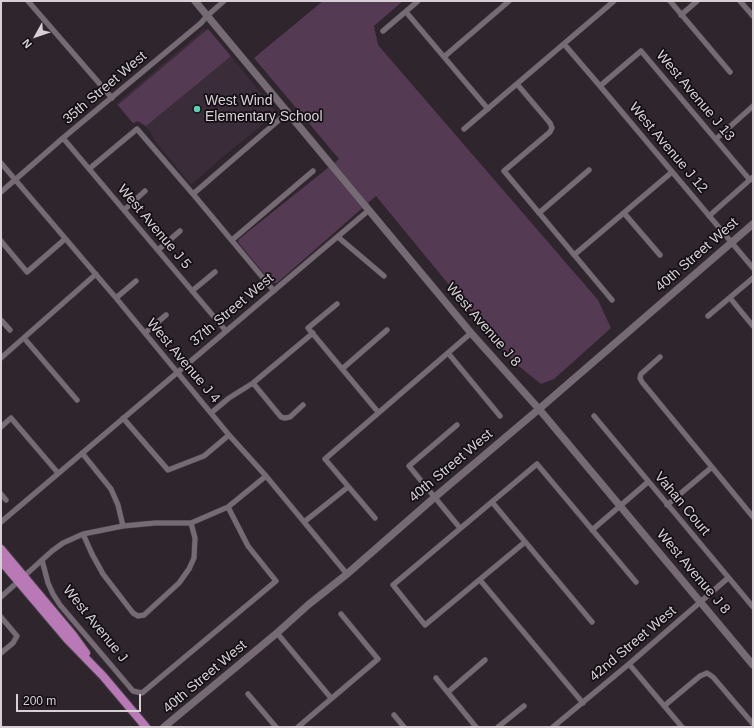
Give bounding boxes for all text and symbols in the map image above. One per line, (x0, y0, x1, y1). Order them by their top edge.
north arrow (16, 16, 56, 56)
text: N (20, 37, 34, 51)
street label: West Avenue J 13 (652, 47, 738, 145)
street label: 35th Street West (60, 48, 150, 128)
place label: West Wind Elementary School (205, 93, 323, 126)
street label: West Avenue J 12 (625, 99, 711, 197)
marker: West Wind Elementary School (192, 104, 202, 114)
street label: West Avenue J 5 (114, 181, 194, 273)
street label: 40th Street West (652, 215, 742, 295)
street label: 37th Street West (187, 270, 277, 350)
street label: West Avenue J 8 (442, 280, 524, 370)
street label: West Avenue J 4 (143, 315, 223, 407)
street label: 40th Street West (406, 426, 496, 506)
street label: Vahan Court (651, 469, 713, 539)
street label: West Avenue J 8 (653, 526, 733, 618)
street label: West Avenue J (59, 582, 131, 666)
street label: 42nd Street West (586, 603, 680, 685)
street label: 40th Street West (160, 637, 250, 717)
scale bar (18, 686, 143, 712)
text: 200 m (23, 694, 56, 708)

